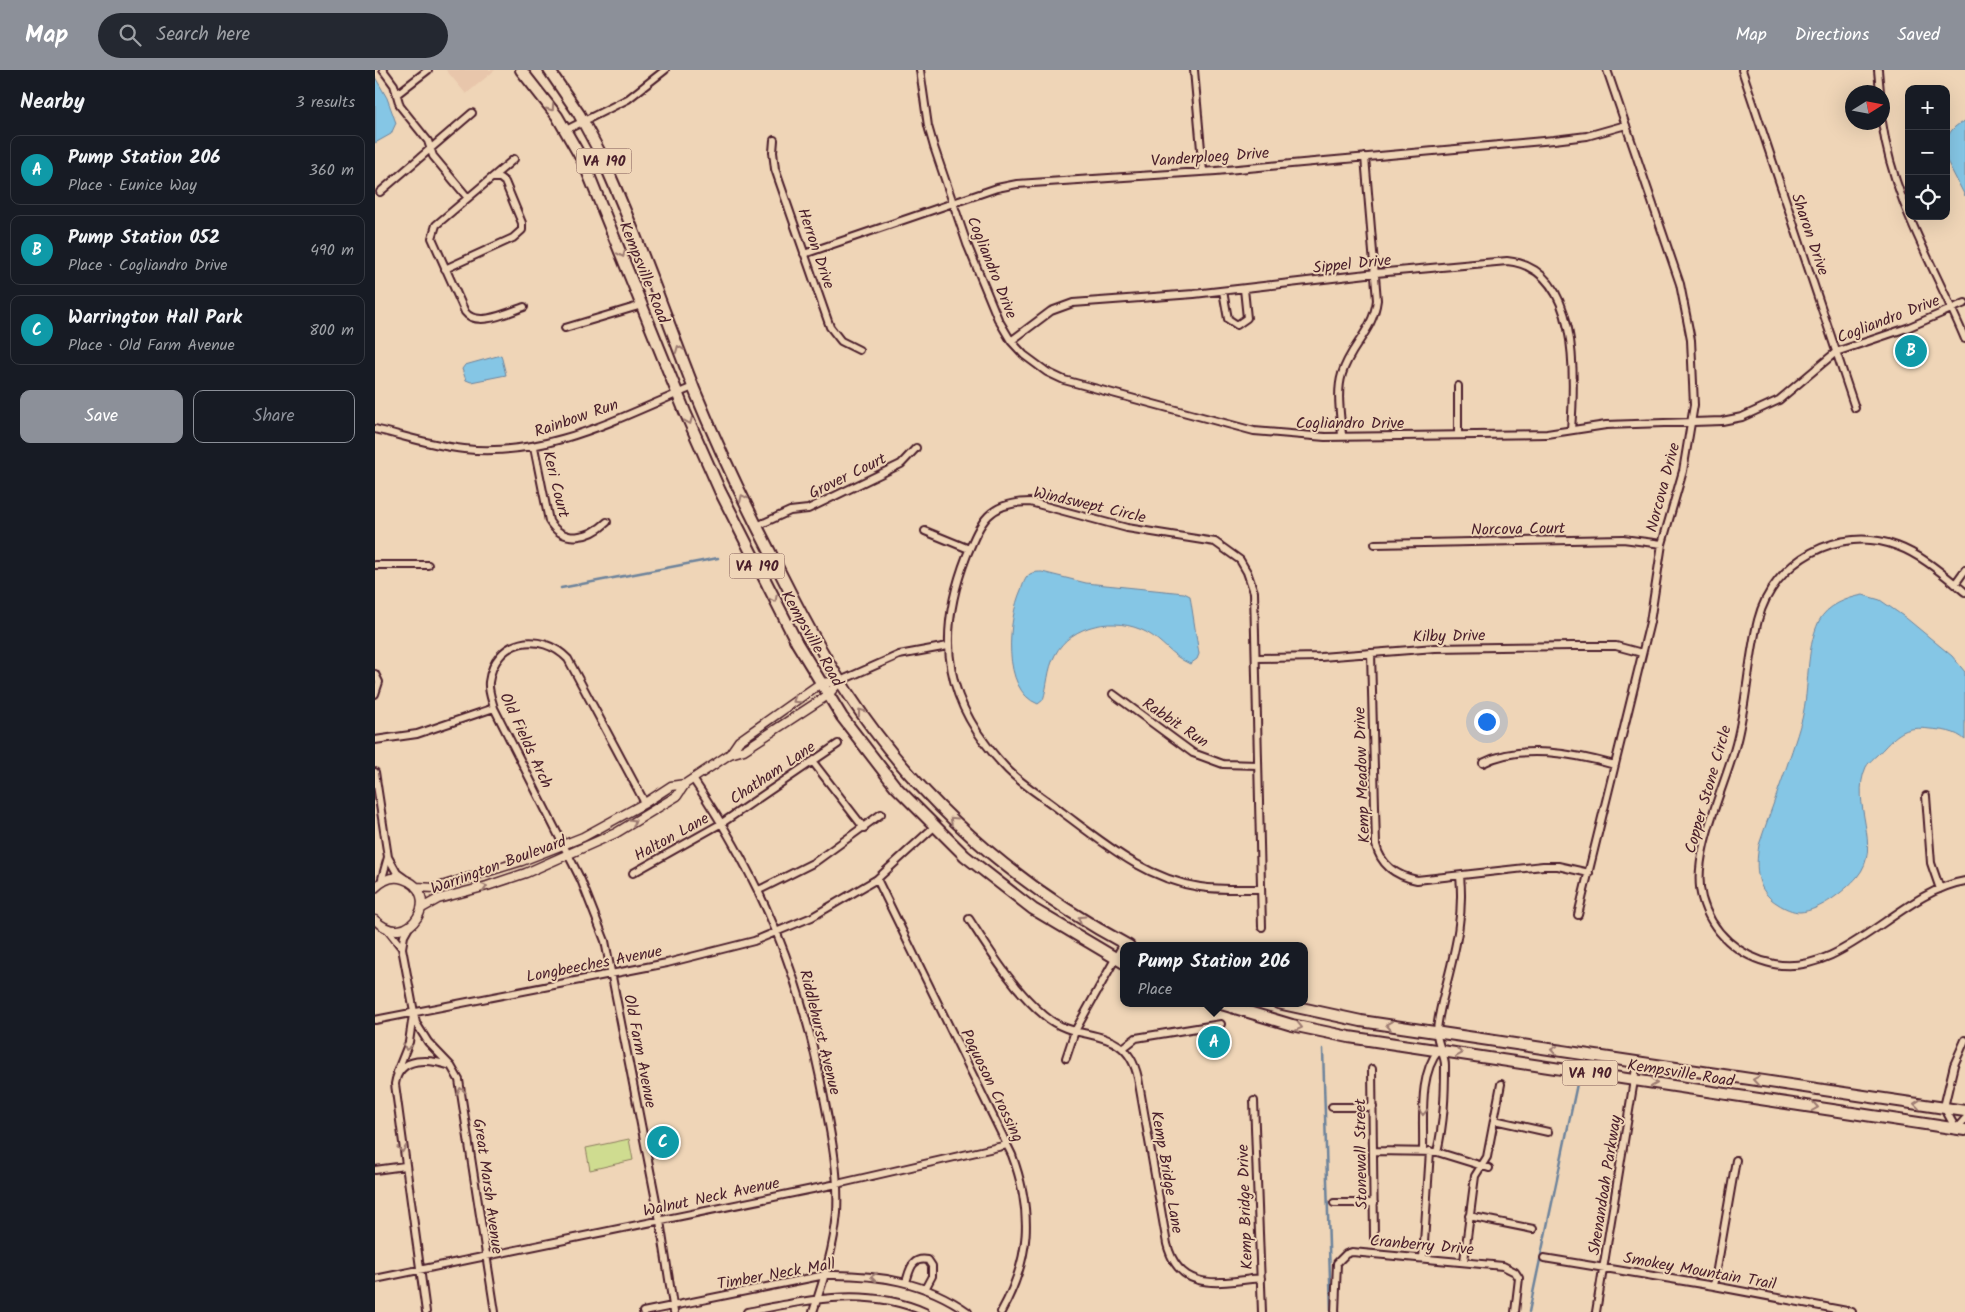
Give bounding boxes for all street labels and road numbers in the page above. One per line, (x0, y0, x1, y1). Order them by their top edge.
street label: Vanderploeg Drive (1150, 141, 1270, 174)
road number: VA 190 (577, 148, 631, 174)
street label: Sharon Drive (1784, 190, 1835, 279)
street label: Herron Drive (790, 205, 841, 292)
street label: Cogliandro Drive (960, 213, 1024, 323)
street label: Kempsville Road (612, 218, 676, 328)
street label: Sippel Drive (1312, 248, 1393, 281)
street label: Cogliandro Drive (1833, 288, 1944, 351)
street label: Rainbow Run (531, 392, 622, 444)
street label: Cogliandro Drive (1296, 411, 1404, 436)
street label: Norcova Drive (1639, 440, 1687, 535)
street label: Grover Court (804, 446, 892, 506)
street label: Keri Court (535, 448, 576, 521)
street label: Windswept Circle (1031, 480, 1148, 531)
street label: Norcova Court (1471, 516, 1566, 543)
road number: VA 190 (729, 554, 785, 578)
street label: Kempsville Road (774, 586, 850, 693)
street label: Kilby Drive (1412, 623, 1486, 650)
street label: Old Fields Arch (492, 689, 559, 793)
street label: Rabbit Run (1137, 692, 1214, 755)
street label: Kemp Meadow Drive (1348, 706, 1377, 844)
street label: Copper Stone Circle (1678, 722, 1739, 856)
street label: Chatham Lane (725, 735, 821, 811)
street label: Halton Lane (630, 806, 714, 868)
street label: Warrington Boulevard (427, 829, 571, 902)
street label: Longbeeches Avenue (524, 939, 664, 990)
street label: Riddlehurst Avenue (792, 967, 847, 1098)
street label: Old Farm Avenue (616, 992, 663, 1110)
street label: Poquoson Crossing (953, 1025, 1030, 1146)
street label: Kempsville Road (1625, 1053, 1737, 1094)
road number: VA 190 (1563, 1060, 1617, 1086)
street label: Stonewall Street (1348, 1098, 1375, 1210)
street label: Kemp Bridge Lane (1143, 1109, 1190, 1235)
street label: Shenandoah Parkway (1582, 1113, 1629, 1257)
street label: Great Marsh Avenue (466, 1117, 509, 1256)
street label: Kemp Bridge Drive (1231, 1144, 1260, 1270)
street label: Walnut Neck Avenue (641, 1171, 782, 1224)
street label: Cranberry Drive (1369, 1228, 1475, 1262)
street label: Smokey Mountain Trail (1621, 1246, 1778, 1297)
street label: Timber Neck Mall (715, 1252, 837, 1297)

